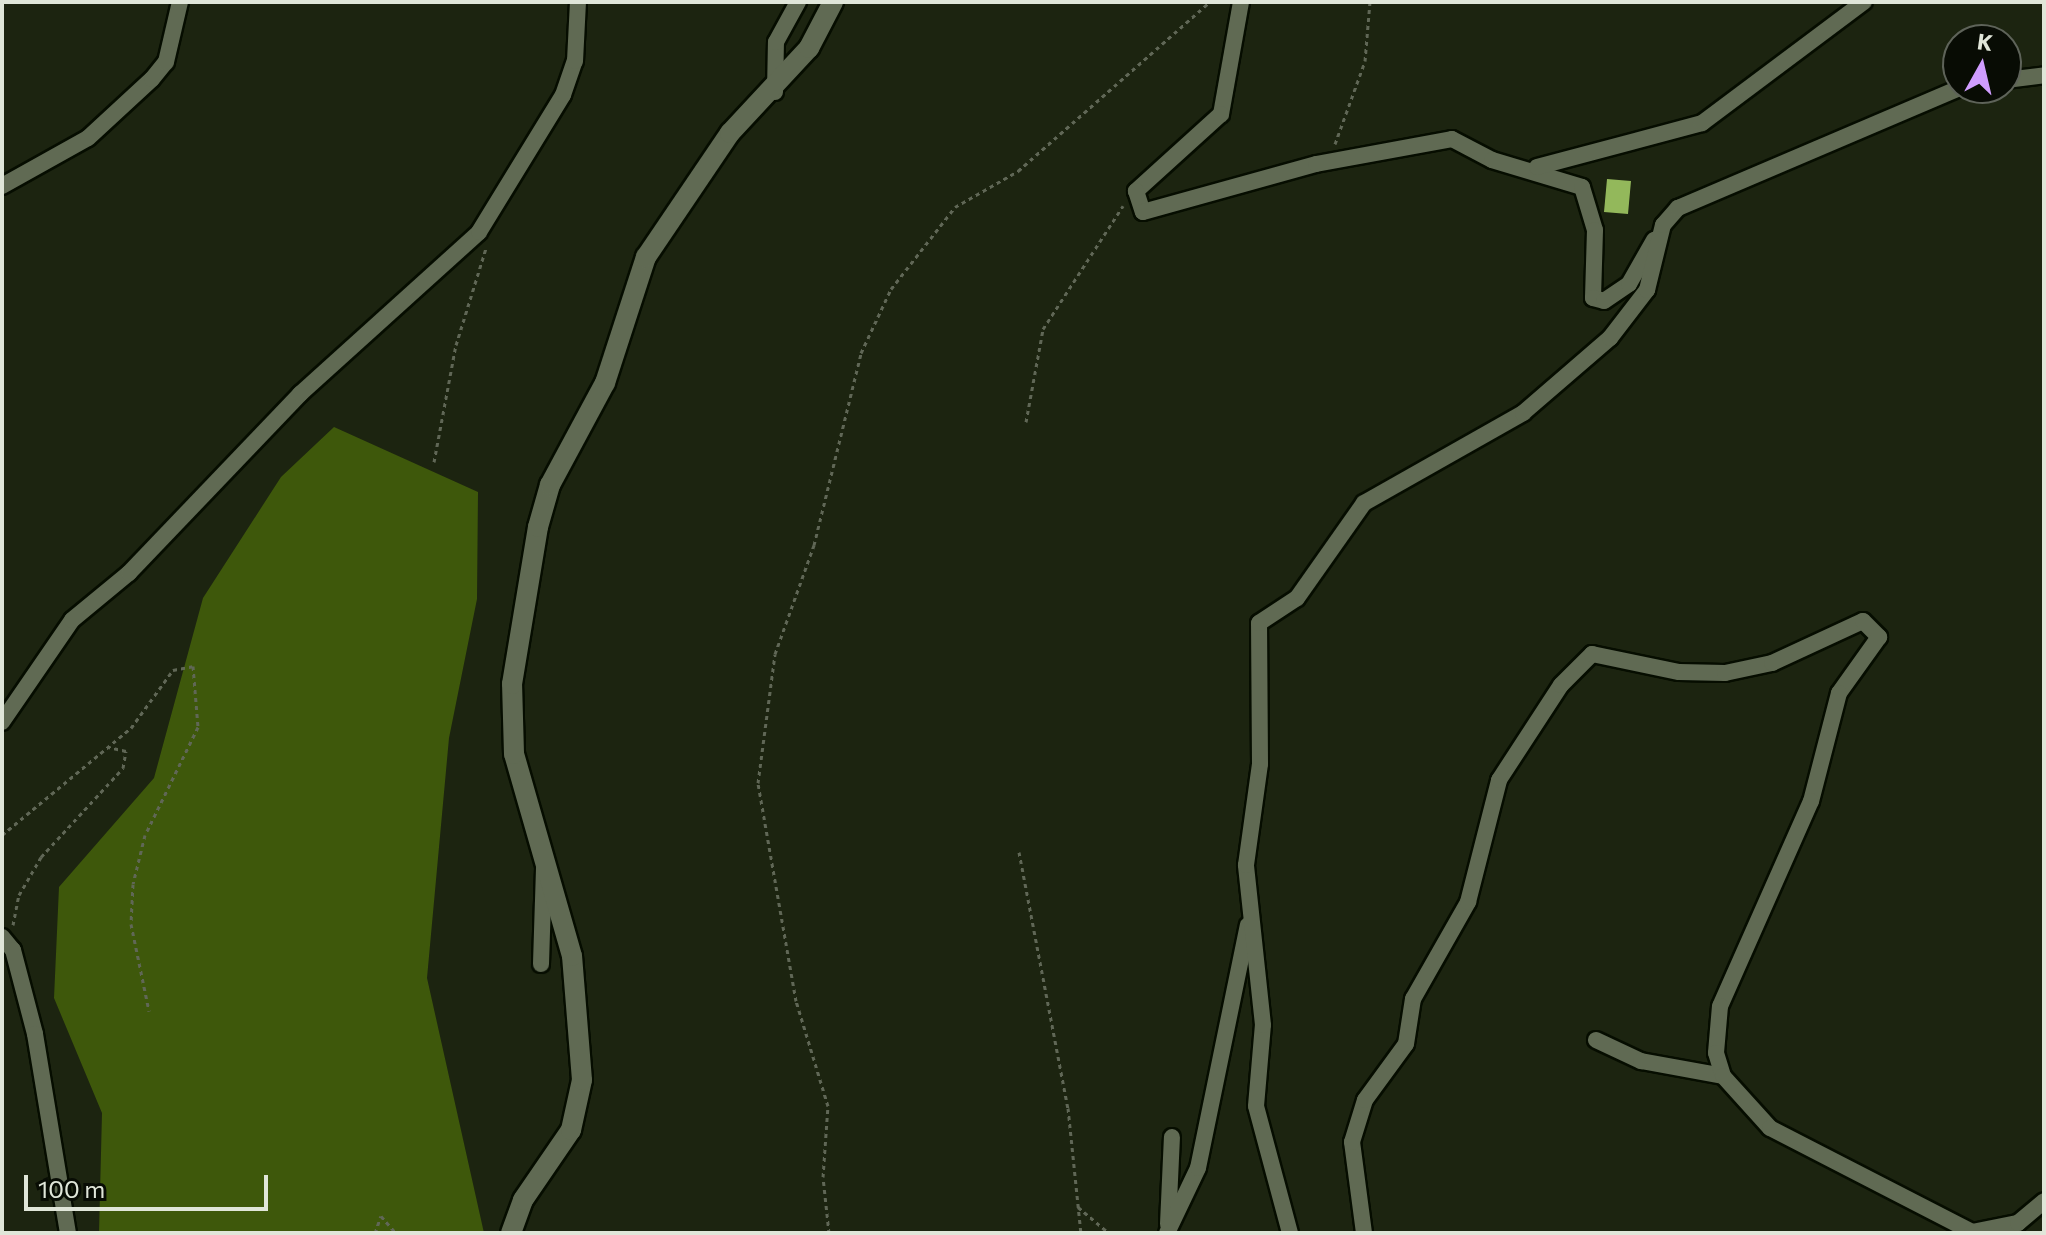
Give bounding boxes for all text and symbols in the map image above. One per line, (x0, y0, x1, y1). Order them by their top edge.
north arrow (1942, 24, 2022, 104)
text: K (1976, 27, 1995, 56)
scale bar (28, 1159, 272, 1209)
text: 100 m (38, 1174, 105, 1203)

